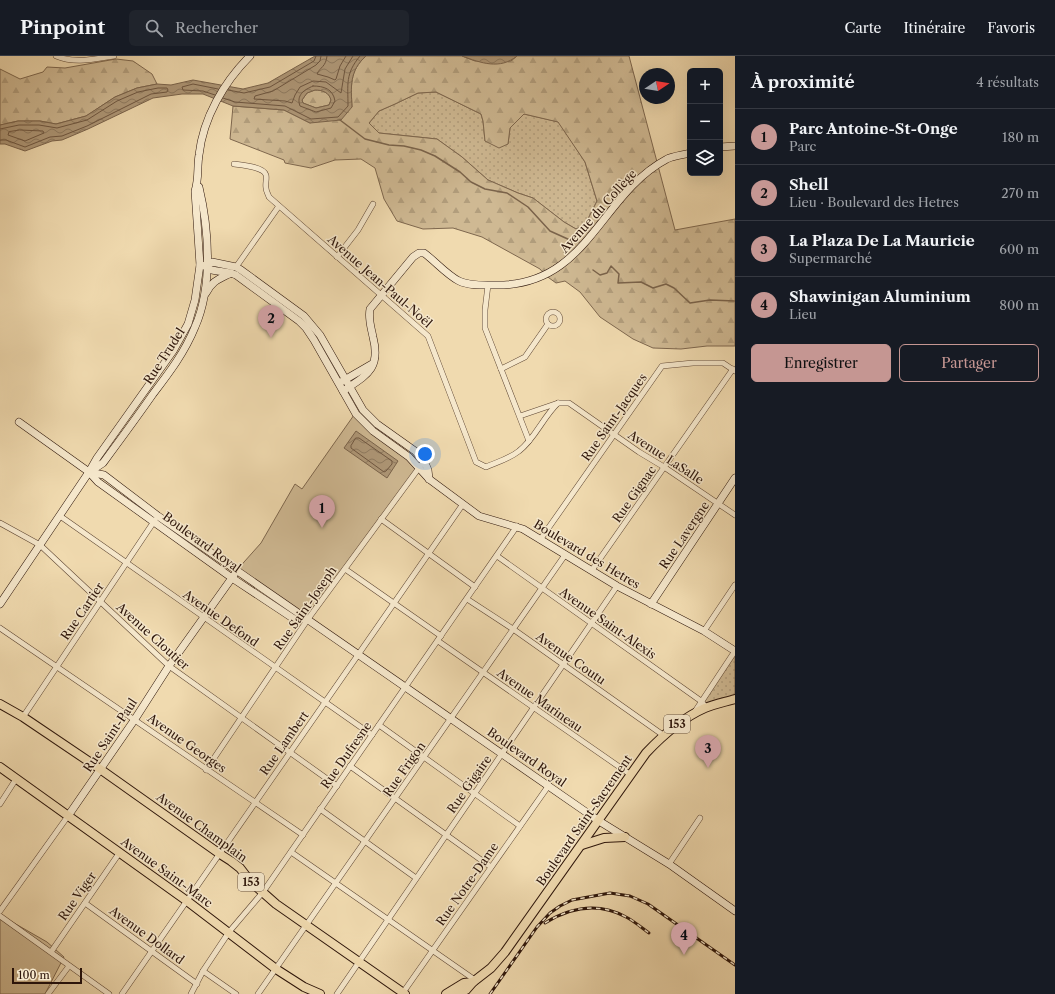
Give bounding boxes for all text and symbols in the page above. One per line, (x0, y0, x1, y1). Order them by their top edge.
search box (129, 10, 409, 46)
text: Pinpoint (20, 16, 105, 39)
icon: search (143, 17, 165, 39)
text: Rechercher (175, 18, 258, 37)
text: Carte (845, 19, 881, 37)
text: Itinéraire (903, 19, 965, 37)
text: Favoris (987, 19, 1035, 37)
north arrow (639, 68, 675, 104)
map controls (687, 68, 723, 176)
button: + (687, 68, 723, 104)
text: À proximité (751, 72, 855, 92)
text: 4 résultats (976, 74, 1039, 90)
button: − (687, 104, 723, 140)
text: Parc Antoine-St-Onge (789, 119, 958, 138)
text: 1 (761, 129, 767, 145)
text: 180 m (1002, 129, 1039, 145)
text: Parc (789, 138, 816, 154)
button: layers (687, 140, 723, 176)
street label: Avenue du Collège (556, 166, 640, 257)
text: Shell (789, 175, 828, 194)
text: 2 (760, 185, 768, 201)
text: 270 m (1001, 185, 1039, 201)
text: Lieu · Boulevard des Hetres (789, 194, 959, 210)
street label: Avenue Jean-Paul-Noël (324, 231, 436, 331)
text: La Plaza De La Mauricie (789, 231, 975, 250)
text: 3 (760, 241, 768, 257)
text: 600 m (999, 241, 1039, 257)
text: Supermarché (789, 250, 872, 266)
text: Shawinigan Aluminium (789, 287, 971, 306)
text: 4 (760, 297, 768, 313)
text: 800 m (999, 297, 1039, 313)
pin: 2 (258, 305, 284, 338)
text: Lieu (789, 306, 817, 322)
street label: Rue Trudel (140, 325, 188, 387)
button: Enregistrer (751, 344, 891, 382)
button: Partager (899, 344, 1039, 382)
street label: Rue Saint-Jacques (578, 370, 650, 464)
street label: Avenue LaSalle (624, 426, 707, 487)
your location (415, 444, 435, 464)
street label: Rue Gignac (609, 463, 659, 525)
pin: 1 (309, 495, 335, 528)
street label: Rue Lavergne (656, 498, 712, 572)
street label: Boulevard Royal (160, 509, 244, 576)
street label: Boulevard des Hetres (531, 516, 643, 592)
street label: Rue Saint-Joseph (271, 563, 340, 653)
street label: Rue Cartier (57, 579, 107, 643)
street label: Avenue Saint-Alexis (556, 583, 659, 662)
street label: Avenue Defond (180, 586, 262, 650)
street label: Avenue Cloutier (113, 599, 193, 673)
street label: Avenue Coutu (532, 628, 609, 688)
street label: Avenue Marineau (494, 664, 586, 735)
street label: Rue Saint-Paul (80, 695, 140, 775)
street label: Rue Lambert (256, 707, 312, 778)
street label: Avenue Georges (144, 710, 229, 776)
road number: 153 (664, 715, 690, 733)
street label: Rue Dufresne (317, 718, 375, 791)
street label: Boulevard Royal (485, 724, 570, 790)
pin: 3 (695, 735, 721, 768)
street label: Rue Frigon (380, 738, 429, 799)
street label: Boulevard Saint-Sacrement (533, 751, 635, 888)
street label: Rue Gigaire (444, 752, 495, 816)
street label: Avenue Champlain (153, 788, 251, 865)
street label: Avenue Saint-Marc (117, 833, 216, 910)
street label: Rue Notre-Dame (433, 839, 501, 929)
street label: Rue Viger (55, 869, 99, 923)
road number: 153 (238, 873, 264, 891)
street label: Avenue Dollard (106, 902, 188, 968)
pin: 4 (671, 922, 697, 955)
scale bar (12, 966, 82, 985)
text: 100 m (18, 968, 50, 982)

